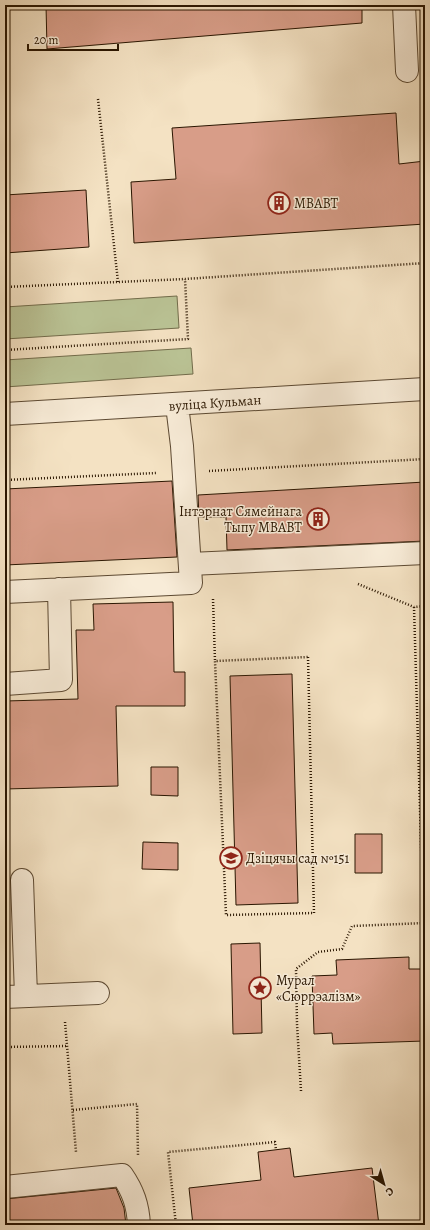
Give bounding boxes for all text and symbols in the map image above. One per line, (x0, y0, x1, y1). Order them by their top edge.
scale bar (28, 26, 118, 52)
text: 20 m (34, 32, 58, 48)
building icon: МВАВТ (266, 190, 292, 216)
place label: МВАВТ (294, 194, 338, 213)
street label: вуліца Кульман (168, 390, 262, 416)
place label: Інтэрнат Сямейнага Тыпу МВАВТ (179, 502, 303, 537)
building icon: Інтэрнат Сямейнага Тыпу МВАВТ (305, 506, 331, 532)
school or university icon: Дзіцячы сад №151 (218, 845, 244, 871)
place label: Дзіцячы сад №151 (246, 849, 349, 868)
place label: Мурал «Сюррэалізм» (276, 971, 361, 1006)
place icon: Мурал «Сюррэалізм» (247, 975, 273, 1001)
north arrow (364, 1164, 404, 1204)
text: С (382, 1184, 397, 1200)

